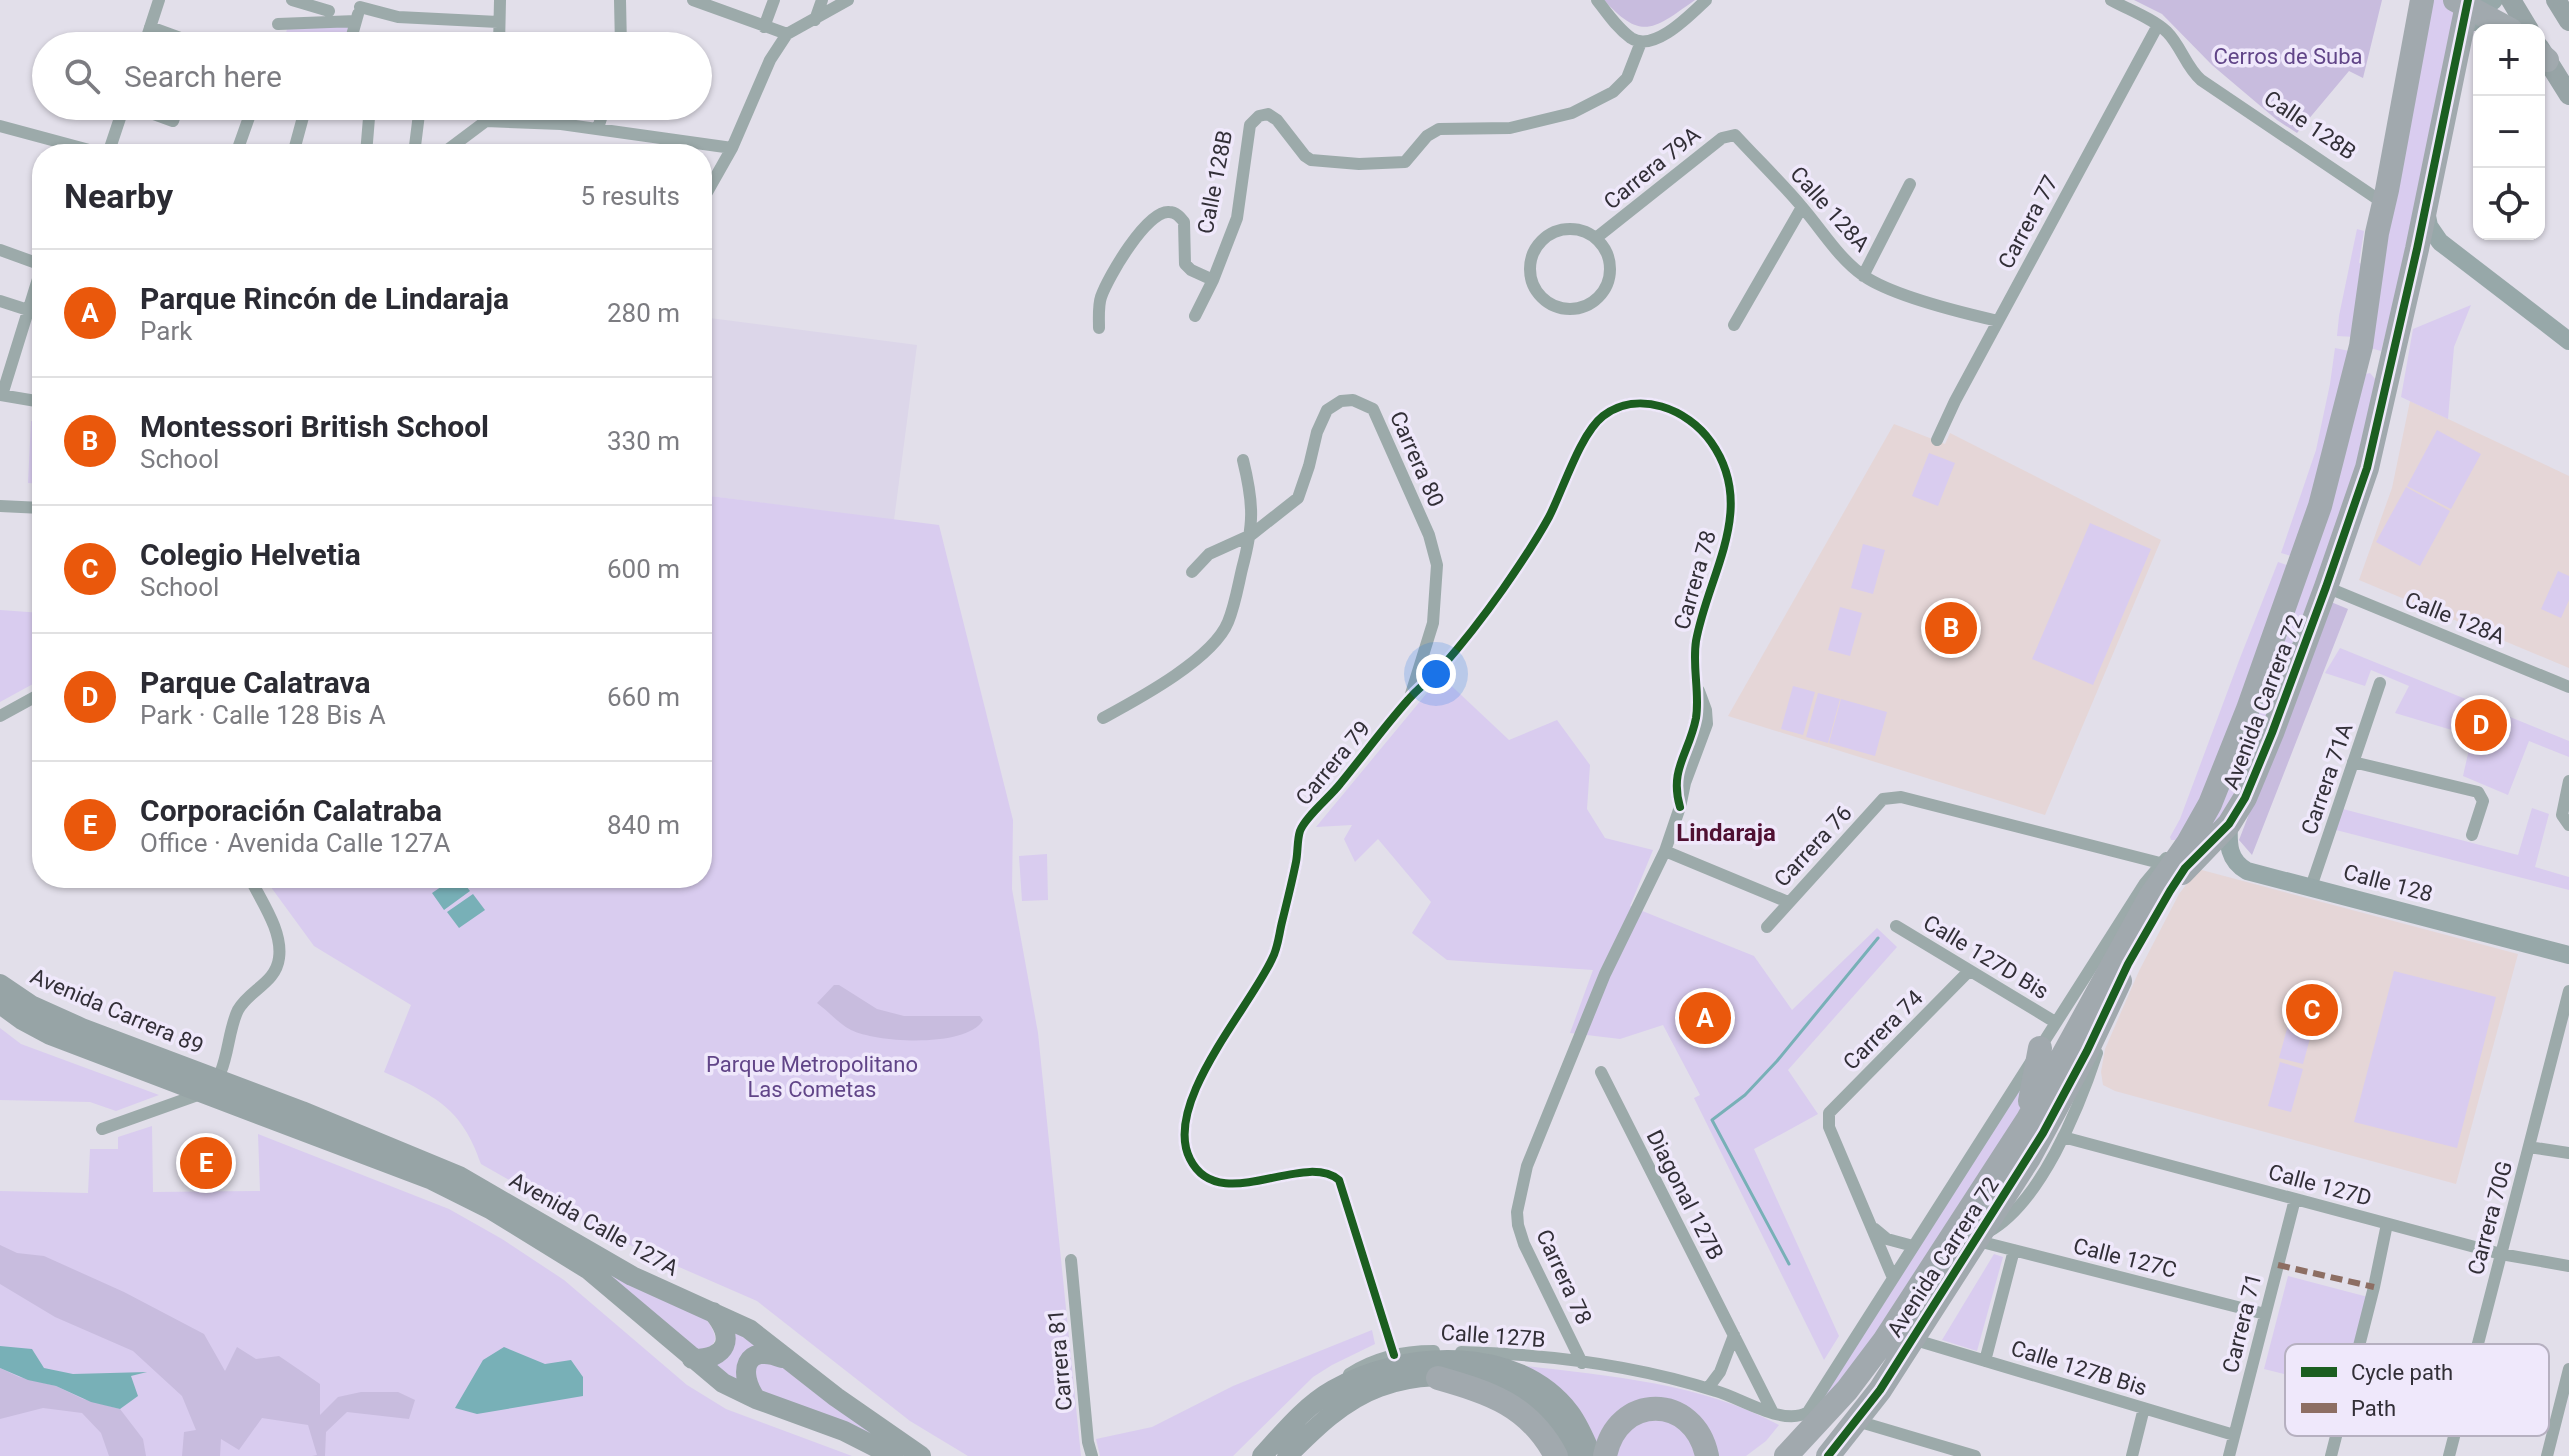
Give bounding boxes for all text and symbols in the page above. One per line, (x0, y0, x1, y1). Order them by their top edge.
map controls (2473, 24, 2545, 240)
button: + (2473, 24, 2545, 96)
search box (32, 32, 712, 120)
park label: Cerros de Suba (2213, 44, 2363, 69)
icon: search (60, 54, 104, 98)
text: Search here (124, 59, 282, 94)
street label: Calle 128B (2260, 85, 2360, 165)
button: − (2473, 96, 2545, 168)
street label: Carrera 79A (1599, 121, 1706, 214)
street label: Calle 128B (1193, 128, 1237, 236)
street label: Calle 128A (1785, 161, 1875, 257)
button: locate (2473, 168, 2545, 240)
street label: Carrera 77 (1993, 171, 2063, 273)
text: Nearby (64, 176, 173, 216)
text: 5 results (581, 181, 680, 211)
text: Parque Rincón de Lindaraja (140, 281, 509, 316)
text: A (81, 298, 99, 328)
text: 280 m (607, 298, 680, 328)
text: Park (140, 316, 192, 346)
street label: Carrera 80 (1385, 407, 1449, 511)
text: Montessori British School (140, 409, 489, 444)
text: B (82, 426, 98, 456)
text: 330 m (607, 426, 680, 456)
text: School (140, 444, 219, 474)
street label: Carrera 78 (1669, 528, 1721, 632)
text: Colegio Helvetia (140, 537, 361, 572)
text: C (81, 554, 99, 584)
text: 600 m (607, 554, 680, 584)
text: School (140, 572, 219, 602)
street label: Calle 128A (2401, 587, 2509, 650)
pin: B (1925, 598, 1977, 658)
street label: Avenida Carrera 72 (2218, 611, 2308, 793)
your location (1416, 654, 1456, 694)
text: Parque Calatrava (140, 665, 371, 700)
text: D (82, 682, 98, 712)
text: 660 m (607, 682, 680, 712)
pin: D (2455, 695, 2507, 755)
text: Park · Calle 128 Bis A (140, 700, 386, 730)
street label: Carrera 79 (1291, 716, 1375, 810)
street label: Carrera 71A (2296, 719, 2358, 838)
text: Corporación Calatraba (140, 793, 442, 828)
street label: Carrera 76 (1769, 800, 1857, 892)
text: E (83, 810, 97, 840)
text: 840 m (607, 810, 680, 840)
district label: Lindaraja (1676, 819, 1776, 847)
text: Office · Avenida Calle 127A (140, 828, 450, 858)
street label: Calle 128 (2341, 859, 2435, 907)
street label: Calle 127D Bis (1919, 910, 2053, 1004)
street label: Avenida Carrera 89 (27, 963, 207, 1059)
pin: C (2286, 980, 2338, 1040)
street label: Carrera 74 (1838, 985, 1928, 1075)
pin: A (1679, 988, 1731, 1048)
park label: Parque Metropolitano Las Cometas (706, 1052, 918, 1102)
street label: Diagonal 127B (1642, 1126, 1728, 1264)
pin: E (180, 1133, 232, 1193)
street label: Carrera 70G (2463, 1158, 2517, 1278)
street label: Calle 127D (2266, 1159, 2374, 1211)
street label: Avenida Calle 127A (505, 1167, 683, 1281)
street label: Avenida Carrera 72 (1882, 1173, 2004, 1341)
street label: Carrera 78 (1531, 1226, 1597, 1328)
street label: Calle 127C (2071, 1233, 2179, 1283)
street label: Carrera 71 (2218, 1271, 2266, 1375)
street label: Carrera 81 (1043, 1308, 1077, 1412)
street label: Calle 127B (1440, 1320, 1546, 1352)
street label: Calle 127B Bis (2008, 1335, 2150, 1401)
legend (2285, 1344, 2549, 1436)
text: Cycle path (2351, 1360, 2453, 1385)
text: Path (2351, 1396, 2396, 1421)

